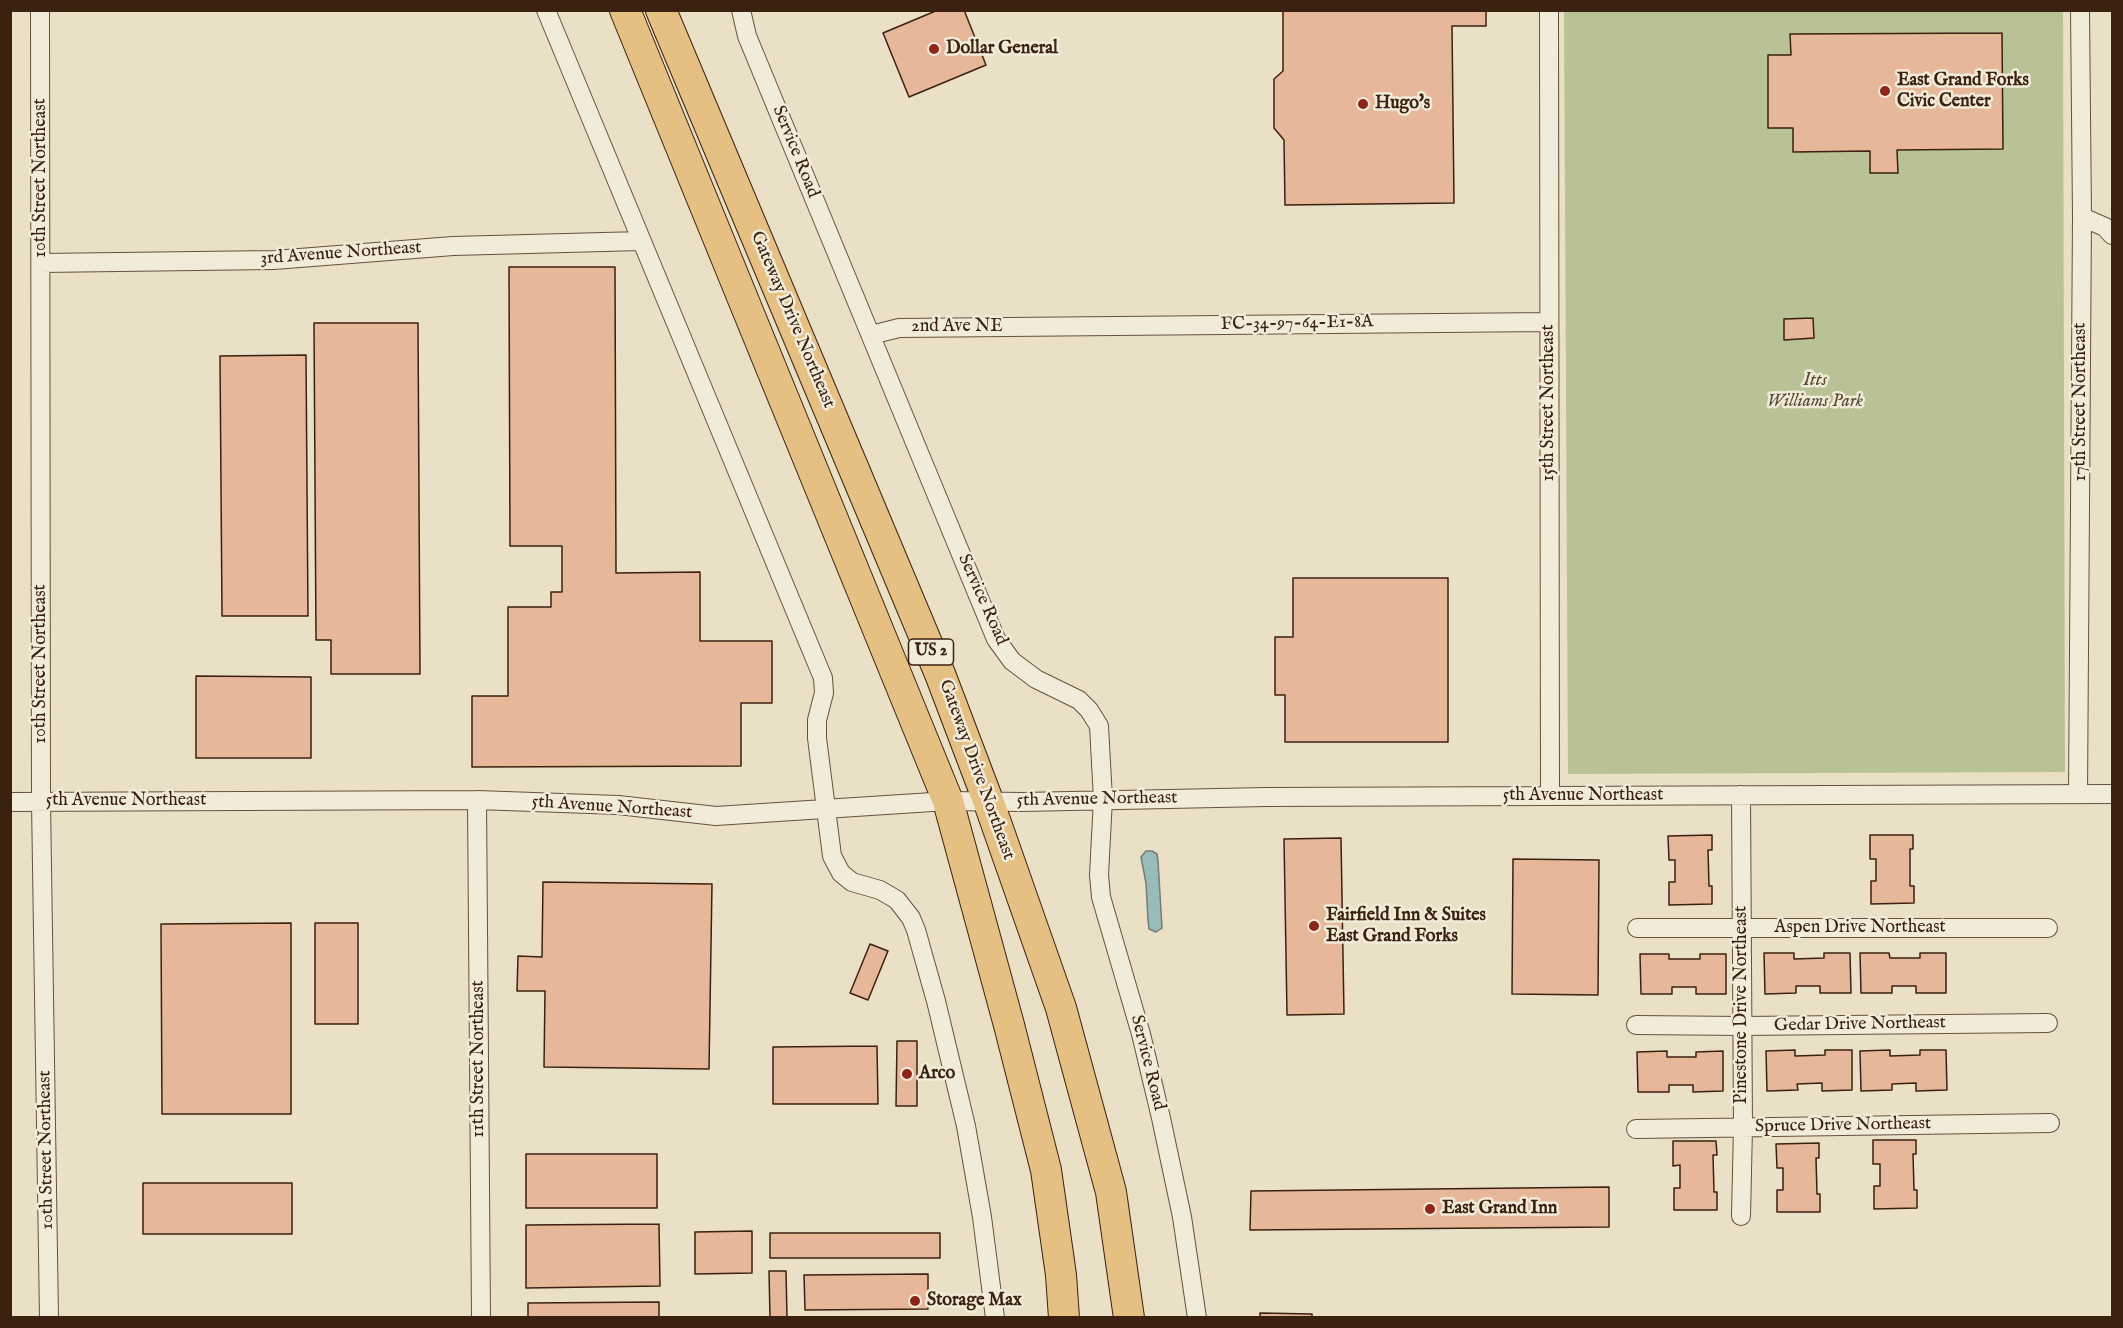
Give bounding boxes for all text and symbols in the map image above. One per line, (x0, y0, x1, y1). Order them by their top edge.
place label: Dollar General (946, 38, 1058, 60)
marker: Dollar General (927, 42, 941, 56)
place label: East Grand Forks Civic Center (1897, 70, 2029, 112)
marker: East Grand Forks Civic Center (1878, 84, 1892, 98)
place label: Hugo's (1375, 93, 1430, 115)
marker: Hugo's (1356, 97, 1370, 111)
street label: 10th Street Northeast (30, 98, 52, 258)
street label: Service Road (767, 103, 823, 201)
street label: Gateway Drive Northeast (745, 228, 839, 412)
street label: 3rd Avenue Northeast (260, 238, 422, 270)
street label: FC-34-97-64-E1-8A (1220, 312, 1374, 336)
street label: 2nd Ave NE (911, 316, 1003, 338)
street label: 17th Street Northeast (2070, 322, 2092, 482)
street label: 15th Street Northeast (1538, 324, 1560, 482)
park label: Itts Williams Park (1767, 370, 1863, 412)
street label: Service Road (952, 551, 1012, 649)
street label: 10th Street Northeast (30, 584, 52, 744)
road number: US 2 (908, 639, 954, 665)
street label: Gateway Drive Northeast (933, 677, 1019, 863)
street label: 5th Avenue Northeast (1503, 785, 1663, 807)
street label: 5th Avenue Northeast (1016, 788, 1178, 812)
street label: 5th Avenue Northeast (46, 790, 206, 812)
street label: 5th Avenue Northeast (531, 792, 693, 824)
place label: Fairfield Inn & Suites East Grand Forks (1326, 905, 1486, 948)
street label: Pinestone Drive Northeast (1731, 906, 1753, 1104)
street label: Aspen Drive Northeast (1774, 917, 1946, 939)
marker: Fairfield Inn & Suites East Grand Forks (1307, 919, 1321, 933)
street label: 11th Street Northeast (468, 980, 490, 1138)
street label: Service Road (1125, 1013, 1169, 1113)
street label: Gedar Drive Northeast (1774, 1013, 1946, 1037)
place label: Arco (919, 1063, 955, 1085)
marker: Arco (900, 1067, 914, 1081)
street label: 10th Street Northeast (35, 1070, 59, 1230)
street label: Spruce Drive Northeast (1755, 1114, 1931, 1138)
place label: East Grand Inn (1442, 1198, 1557, 1220)
marker: East Grand Inn (1423, 1202, 1437, 1216)
place label: Storage Max (927, 1290, 1022, 1312)
marker: Storage Max (908, 1294, 922, 1308)

